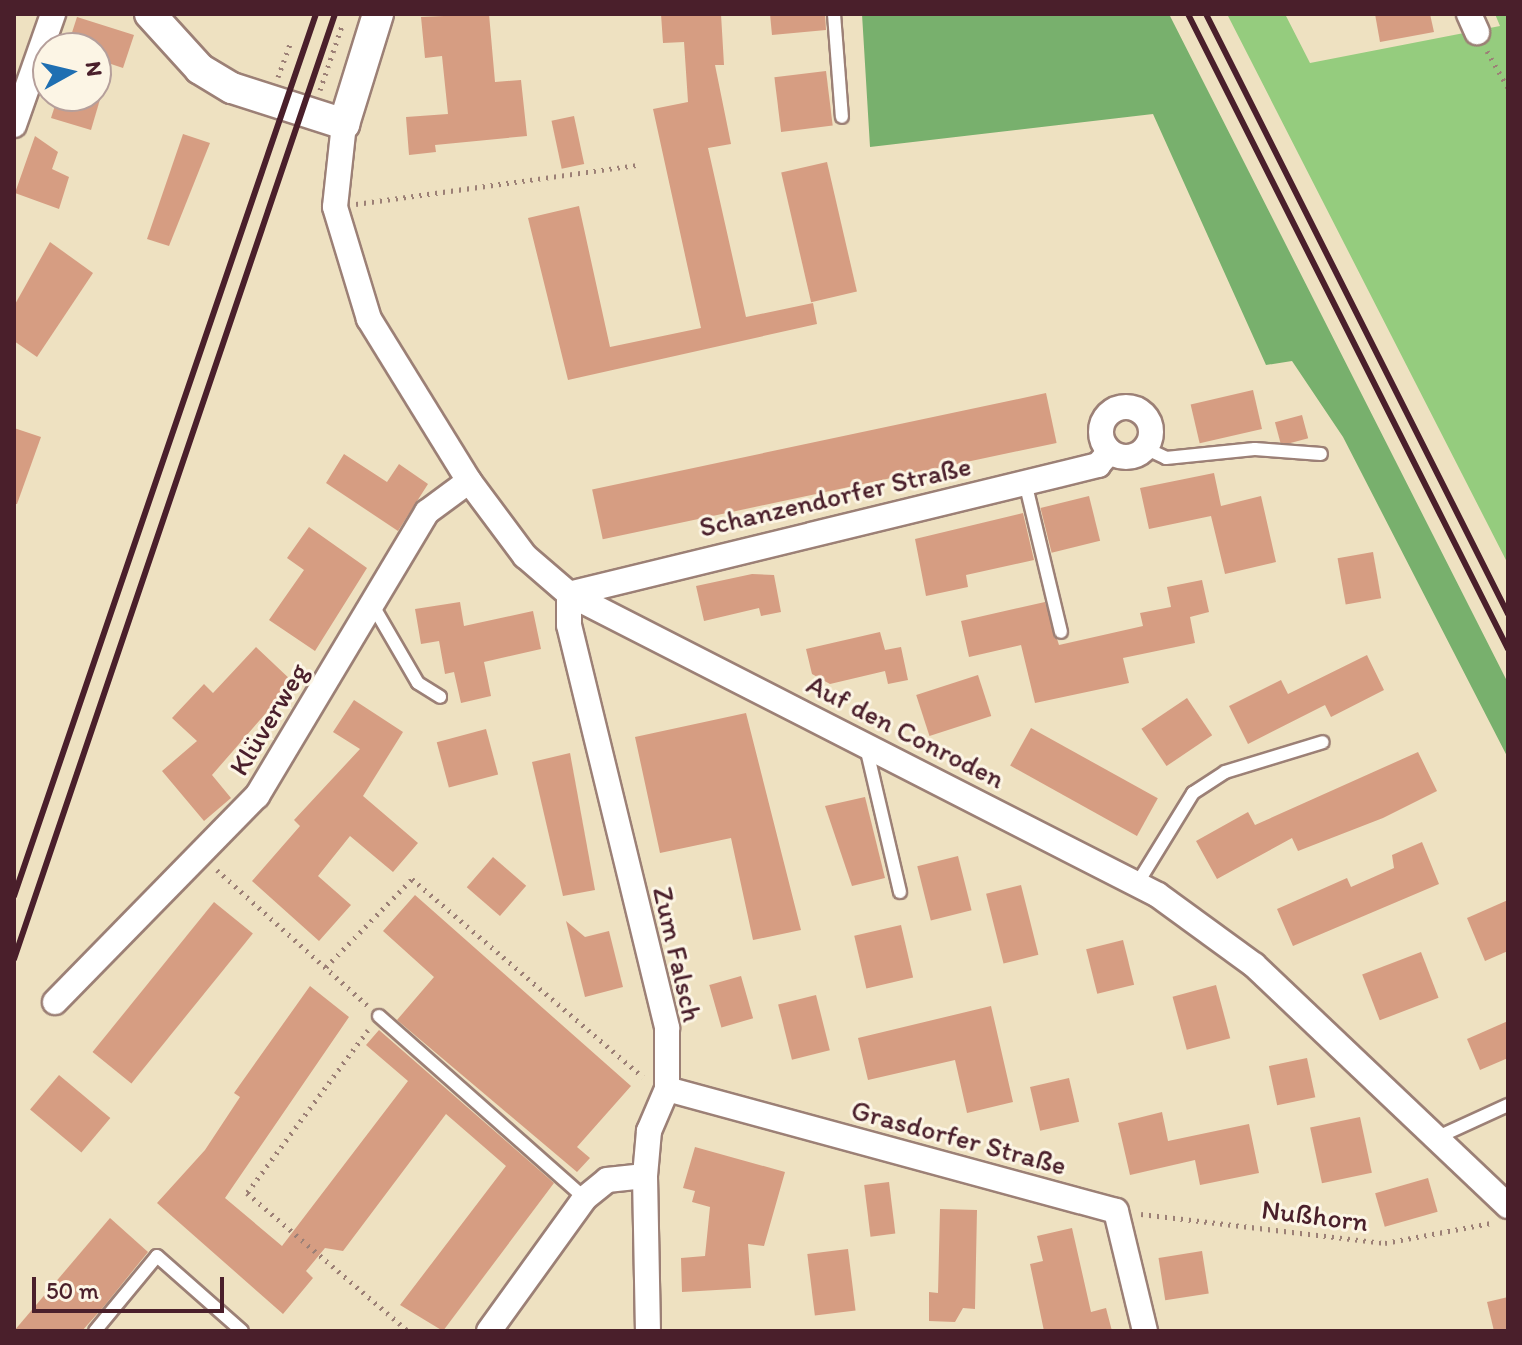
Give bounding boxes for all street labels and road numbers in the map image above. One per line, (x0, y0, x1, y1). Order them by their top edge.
street label: Schanzendorfer Straße (695, 448, 975, 544)
street label: Klüverweg (221, 657, 315, 781)
street label: Auf den Conroden (802, 667, 1010, 795)
street label: Zum Falsch (646, 883, 710, 1025)
street label: Grasdorfer Straße (848, 1092, 1070, 1182)
street label: Nußhorn (1260, 1192, 1370, 1238)

